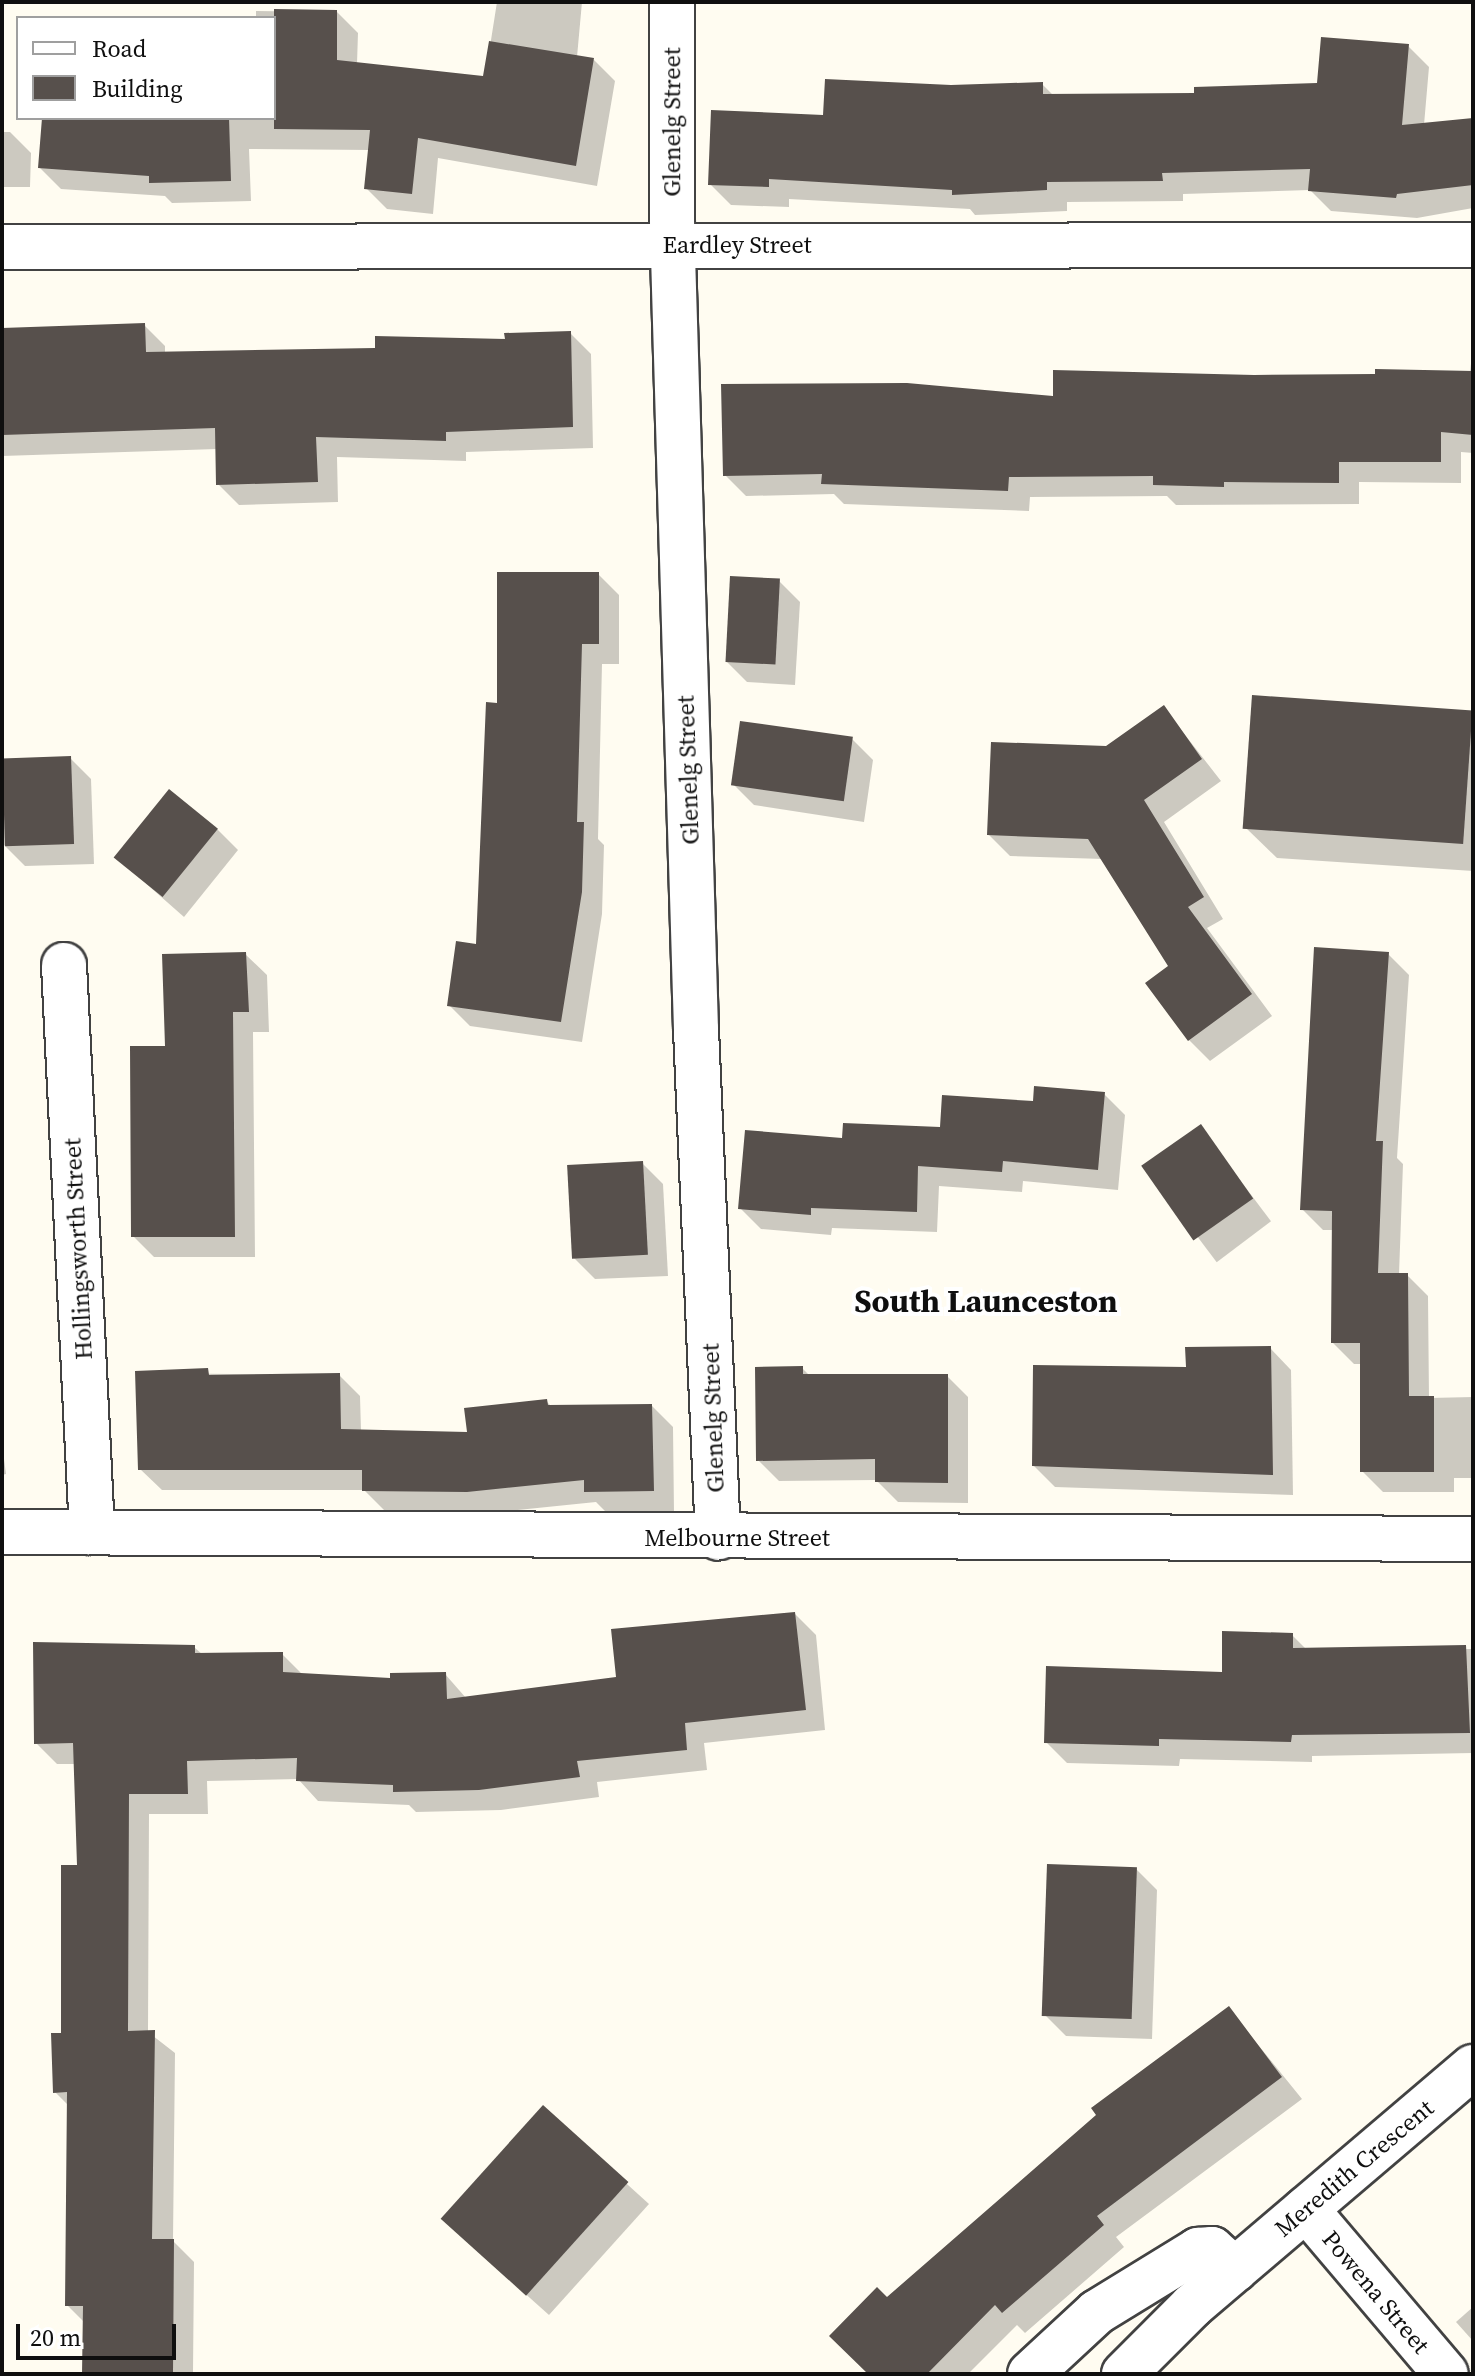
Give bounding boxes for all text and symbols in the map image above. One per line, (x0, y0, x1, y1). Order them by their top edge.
legend (16, 16, 276, 120)
text: Road (92, 32, 146, 65)
street label: Glenelg Street (658, 47, 686, 197)
text: Building (92, 72, 183, 105)
street label: Eardley Street (662, 231, 812, 259)
street label: Glenelg Street (671, 695, 705, 845)
street label: Hollingsworth Street (58, 1138, 98, 1360)
district label: South Launceston (854, 1282, 1118, 1320)
street label: Glenelg Street (696, 1343, 730, 1493)
street label: Melbourne Street (644, 1524, 830, 1552)
street label: Meredith Crescent (1269, 2093, 1439, 2243)
street label: Powena Street (1316, 2225, 1436, 2359)
scale bar (20, 2308, 180, 2358)
text: 20 m (30, 2321, 81, 2354)

